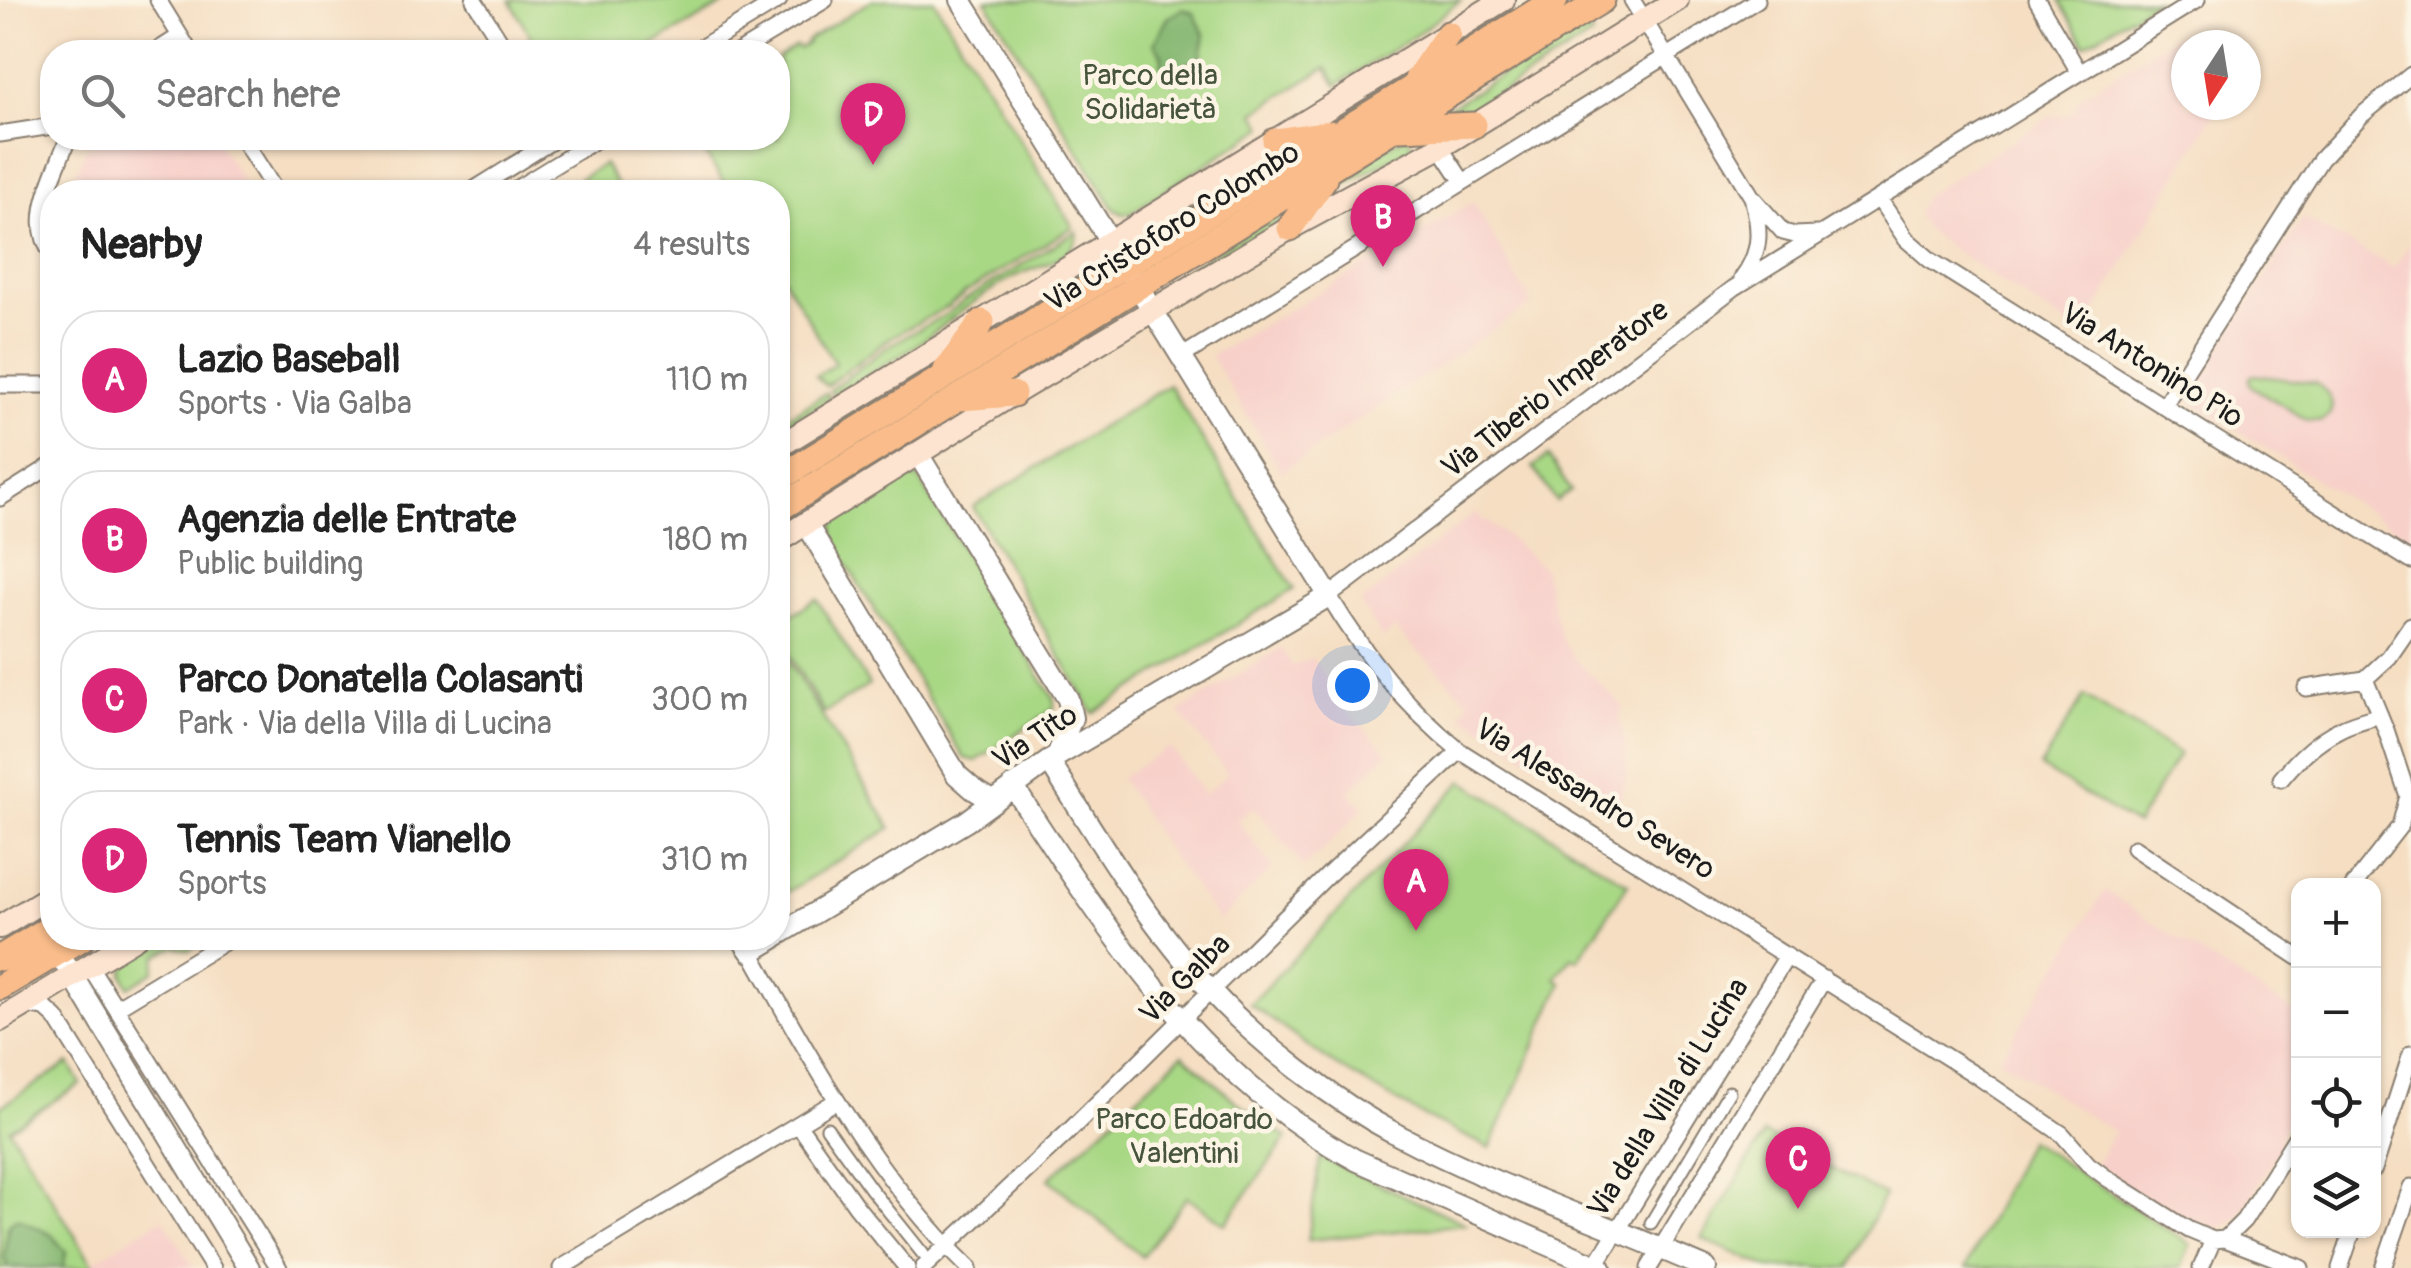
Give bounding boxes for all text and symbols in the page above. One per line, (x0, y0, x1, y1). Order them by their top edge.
north arrow (2171, 30, 2261, 120)
search box (40, 40, 790, 150)
park label: Parco della Solidarietà (1082, 57, 1218, 128)
icon: search (75, 68, 130, 123)
text: Search here (155, 71, 341, 119)
pin: D (840, 82, 906, 165)
street label: Via Cristoforo Colombo (1038, 134, 1306, 320)
pin: B (1350, 184, 1416, 267)
text: Nearby (80, 219, 202, 271)
text: 4 results (633, 225, 750, 265)
street label: Via Tiberio Imperatore (1434, 291, 1676, 486)
street label: Via Antonino Pio (2054, 294, 2250, 436)
text: Lazio Baseball (177, 336, 401, 384)
text: A (104, 360, 125, 400)
text: 110 m (666, 360, 748, 400)
text: Sports · Via Galba (177, 384, 412, 424)
text: Agenzia delle Entrate (177, 496, 516, 544)
text: B (105, 520, 124, 560)
text: 180 m (662, 520, 748, 560)
text: Public building (177, 544, 363, 584)
text: Parco Donatella Colasanti (177, 656, 583, 704)
your location (1327, 660, 1378, 711)
text: C (105, 680, 124, 720)
text: 300 m (651, 680, 748, 720)
street label: Via Tito (986, 696, 1084, 778)
text: Park · Via della Villa di Lucina (177, 704, 552, 744)
street label: Via Alessandro Severo (1468, 710, 1722, 888)
text: Tennis Team Vianello (177, 816, 511, 864)
text: D (104, 840, 125, 880)
text: 310 m (660, 840, 748, 880)
pin: A (1384, 848, 1448, 931)
text: Sports (177, 864, 267, 904)
map controls (2291, 878, 2381, 1238)
button: + (2291, 878, 2381, 968)
street label: Via Galba (1132, 926, 1238, 1032)
button: − (2291, 968, 2381, 1058)
street label: Via della Villa di Lucina (1579, 971, 1757, 1225)
button: locate (2291, 1058, 2381, 1148)
park label: Parco Edoardo Valentini (1095, 1101, 1273, 1172)
pin: C (1766, 1126, 1830, 1209)
button: layers (2291, 1148, 2381, 1238)

